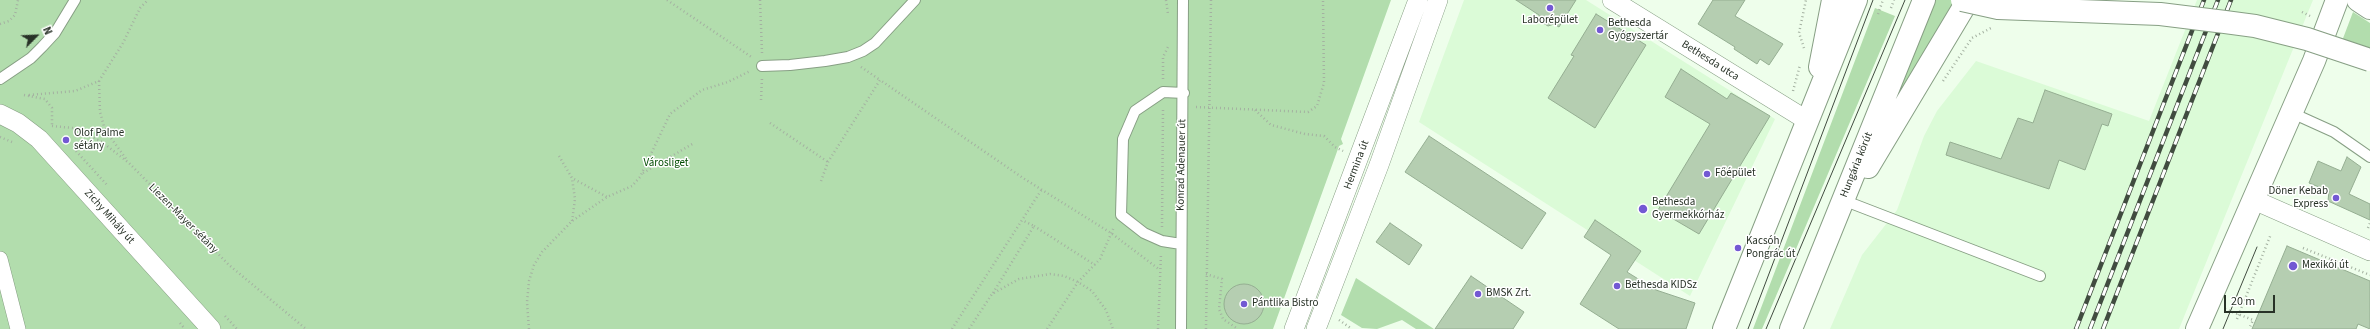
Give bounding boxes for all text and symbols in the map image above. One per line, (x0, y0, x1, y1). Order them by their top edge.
marker: Laborépület (1545, 3, 1555, 13)
place label: Laborépület (1522, 14, 1578, 28)
north arrow (16, 16, 56, 56)
place label: Bethesda Gyógyszertár (1608, 17, 1668, 43)
text: N (39, 25, 56, 37)
marker: Bethesda Gyógyszertár (1595, 25, 1605, 35)
street label: Bethesda utca (1679, 38, 1741, 84)
street label: Konrad Adenauer út (1175, 119, 1189, 211)
place label: Olof Palme sétány (74, 127, 124, 153)
street label: Hungária körút (1838, 131, 1876, 199)
marker: Olof Palme sétány (61, 135, 71, 145)
street label: Hermina út (1342, 138, 1372, 192)
park label: Városliget (643, 157, 689, 171)
place label: Főépület (1715, 167, 1756, 181)
marker: Főépület (1702, 169, 1712, 179)
street label: Liezen-Mayer sétány (145, 181, 221, 257)
place label: Döner Kebab Express (2268, 185, 2328, 211)
street label: Zichy Mihály út (81, 187, 137, 247)
marker: Döner Kebab Express (2331, 193, 2341, 203)
place label: Bethesda Gyermekkórház (1652, 196, 1724, 222)
marker: Bethesda Gyermekkórház (1637, 203, 1649, 215)
place label: Kacsóh Pongrác út (1746, 235, 1796, 261)
marker: Kacsóh Pongrác út (1733, 243, 1743, 253)
place label: Mexikói út (2302, 259, 2349, 273)
marker: Mexikói út (2287, 260, 2299, 272)
place label: Bethesda KIDSz (1625, 279, 1697, 293)
marker: Bethesda KIDSz (1612, 281, 1622, 291)
place label: BMSK Zrt. (1486, 287, 1531, 301)
scale bar (2226, 287, 2277, 313)
marker: BMSK Zrt. (1473, 289, 1483, 299)
text: 20 m (2231, 293, 2255, 310)
place label: Pántlika Bistro (1252, 297, 1319, 311)
marker: Pántlika Bistro (1239, 299, 1249, 309)

